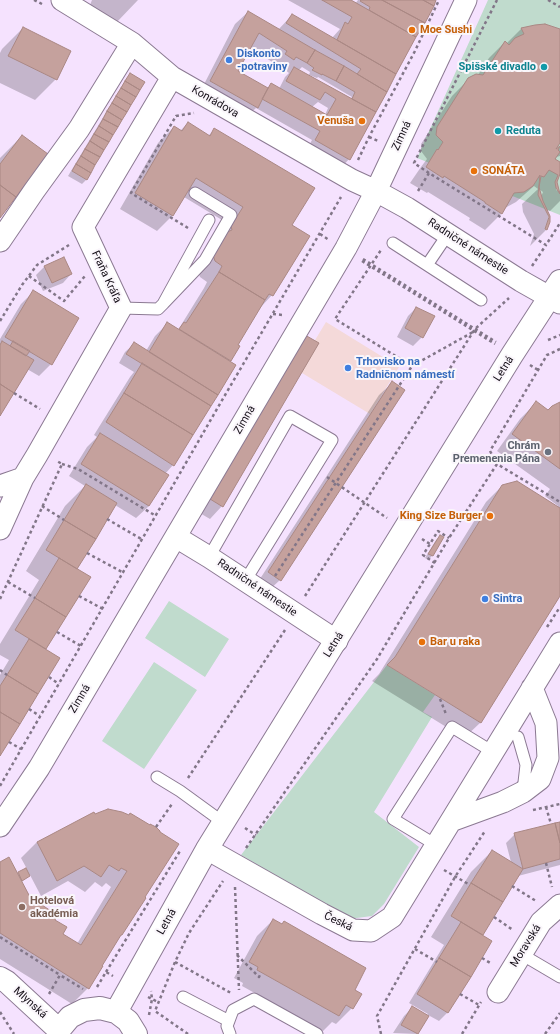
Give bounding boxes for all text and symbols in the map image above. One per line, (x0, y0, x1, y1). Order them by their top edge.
place label: Moe Sushi (420, 23, 472, 37)
marker: Moe Sushi (407, 25, 417, 35)
place label: Diskonto -potraviny (237, 47, 287, 73)
marker: Diskonto -potraviny (224, 55, 234, 65)
place label: Spišské divadlo (459, 60, 536, 74)
marker: Spišské divadlo (539, 62, 549, 72)
street label: Konrádova (189, 83, 241, 121)
place label: Venuša (317, 114, 354, 128)
marker: Venuša (357, 116, 367, 126)
street label: Zimná (389, 119, 415, 153)
place label: Reduta (506, 124, 541, 138)
marker: Reduta (493, 126, 503, 136)
place label: SONÁTA (482, 164, 525, 178)
marker: SONÁTA (469, 166, 479, 176)
street label: Radničné námestie (425, 216, 511, 278)
street label: Fraňa Kráľa (88, 249, 124, 305)
street label: Letná (491, 354, 517, 384)
place label: Trhovisko na Radničnom námestí (356, 355, 454, 381)
marker: Trhovisko na Radničnom námestí (343, 363, 353, 373)
street label: Zimná (232, 403, 258, 437)
place label: Chrám Premenenia Pána (453, 439, 540, 465)
marker: Chrám Premenenia Pána (543, 447, 553, 457)
place label: King Size Burger (400, 509, 482, 523)
marker: King Size Burger (485, 511, 495, 521)
street label: Radničné námestie (215, 556, 299, 620)
place label: Sintra (493, 592, 522, 606)
marker: Sintra (480, 594, 490, 604)
street label: Letná (321, 630, 347, 660)
place label: Bar u raka (430, 635, 480, 649)
marker: Bar u raka (417, 637, 427, 647)
street label: Zimná (66, 682, 94, 716)
place label: Hotelová akadémia (30, 894, 78, 920)
marker: Hotelová akadémia (17, 902, 27, 912)
street label: Letná (155, 907, 179, 937)
street label: Česká (322, 910, 354, 934)
street label: Moravská (508, 922, 544, 970)
street label: Mlynská (10, 984, 50, 1022)

